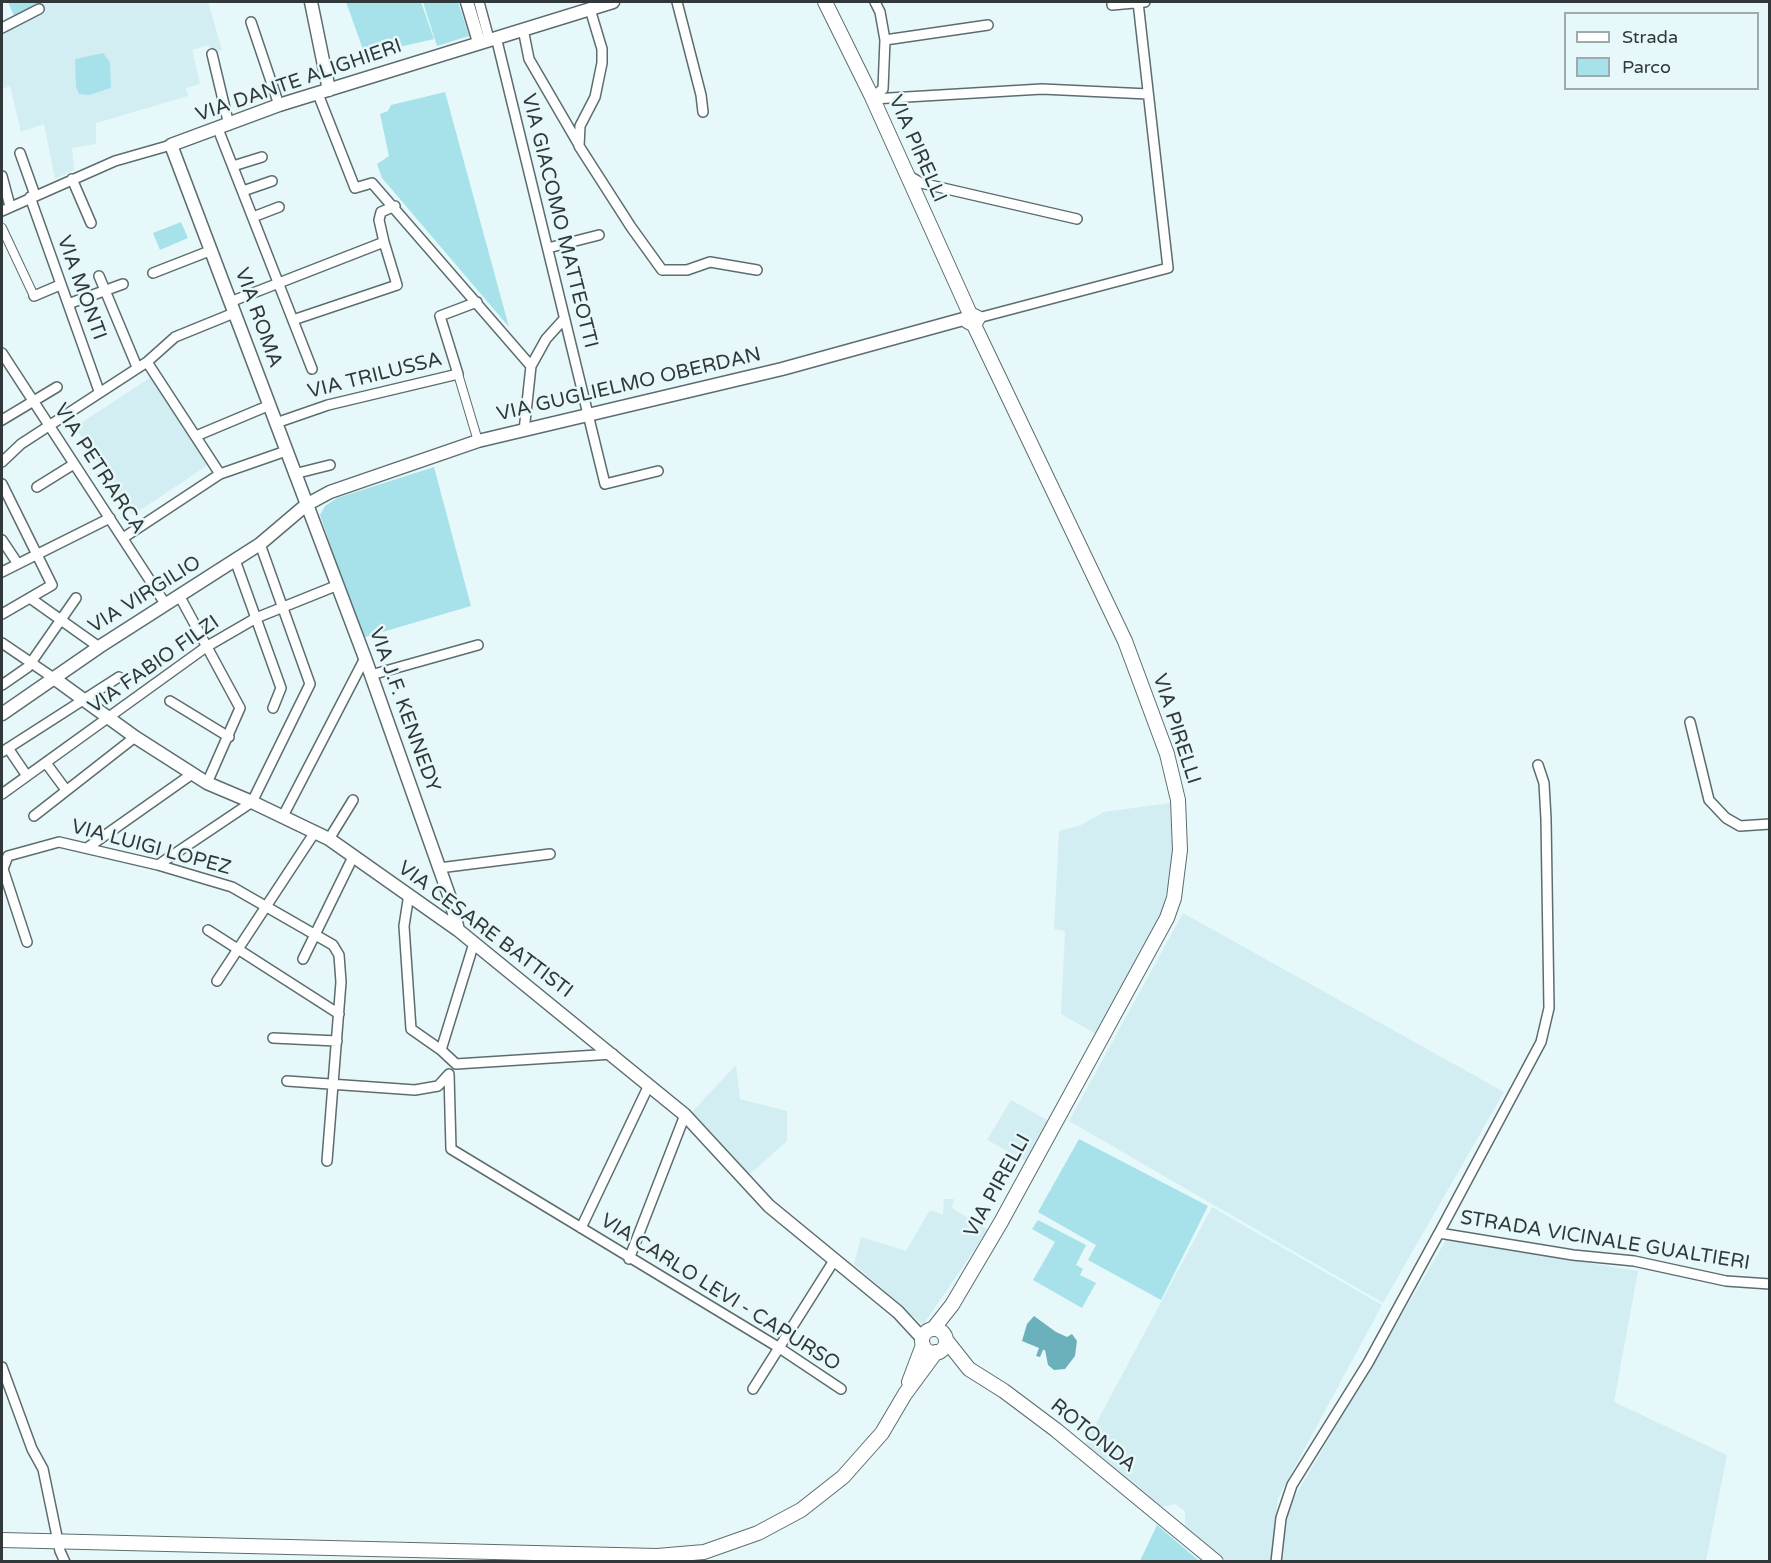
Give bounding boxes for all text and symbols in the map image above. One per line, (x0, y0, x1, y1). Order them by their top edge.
legend (1564, 12, 1759, 90)
text: Strada (1622, 26, 1678, 48)
street label: VIA DANTE ALIGHIERI (193, 34, 405, 128)
text: Parco (1622, 56, 1671, 78)
street label: VIA GIACOMO MATTEOTTI (516, 91, 602, 351)
street label: VIA PIRELLI (883, 92, 951, 206)
street label: VIA MONTI (51, 233, 111, 343)
street label: VIA ROMA (229, 265, 287, 371)
street label: VIA GUGLIELMO OBERDAN (495, 343, 763, 427)
street label: VIA TRILUSSA (305, 348, 445, 404)
street label: VIA PETRARCA (48, 399, 150, 539)
street label: VIA VIRGILIO (84, 551, 206, 639)
street label: VIA FABIO FILZI (84, 611, 224, 719)
street label: VIA J.F. KENNEDY (363, 624, 445, 796)
street label: VIA PIRELLI (1147, 671, 1205, 787)
street label: VIA LUIGI LOPEZ (68, 815, 234, 881)
street label: VIA CESARE BATTISTI (393, 856, 577, 1004)
street label: VIA PIRELLI (960, 1130, 1036, 1242)
street label: STRADA VICINALE GUALTIERI (1458, 1206, 1752, 1276)
street label: VIA CARLO LEVI - CAPURSO (596, 1209, 844, 1377)
street label: ROTONDA (1045, 1394, 1141, 1478)

